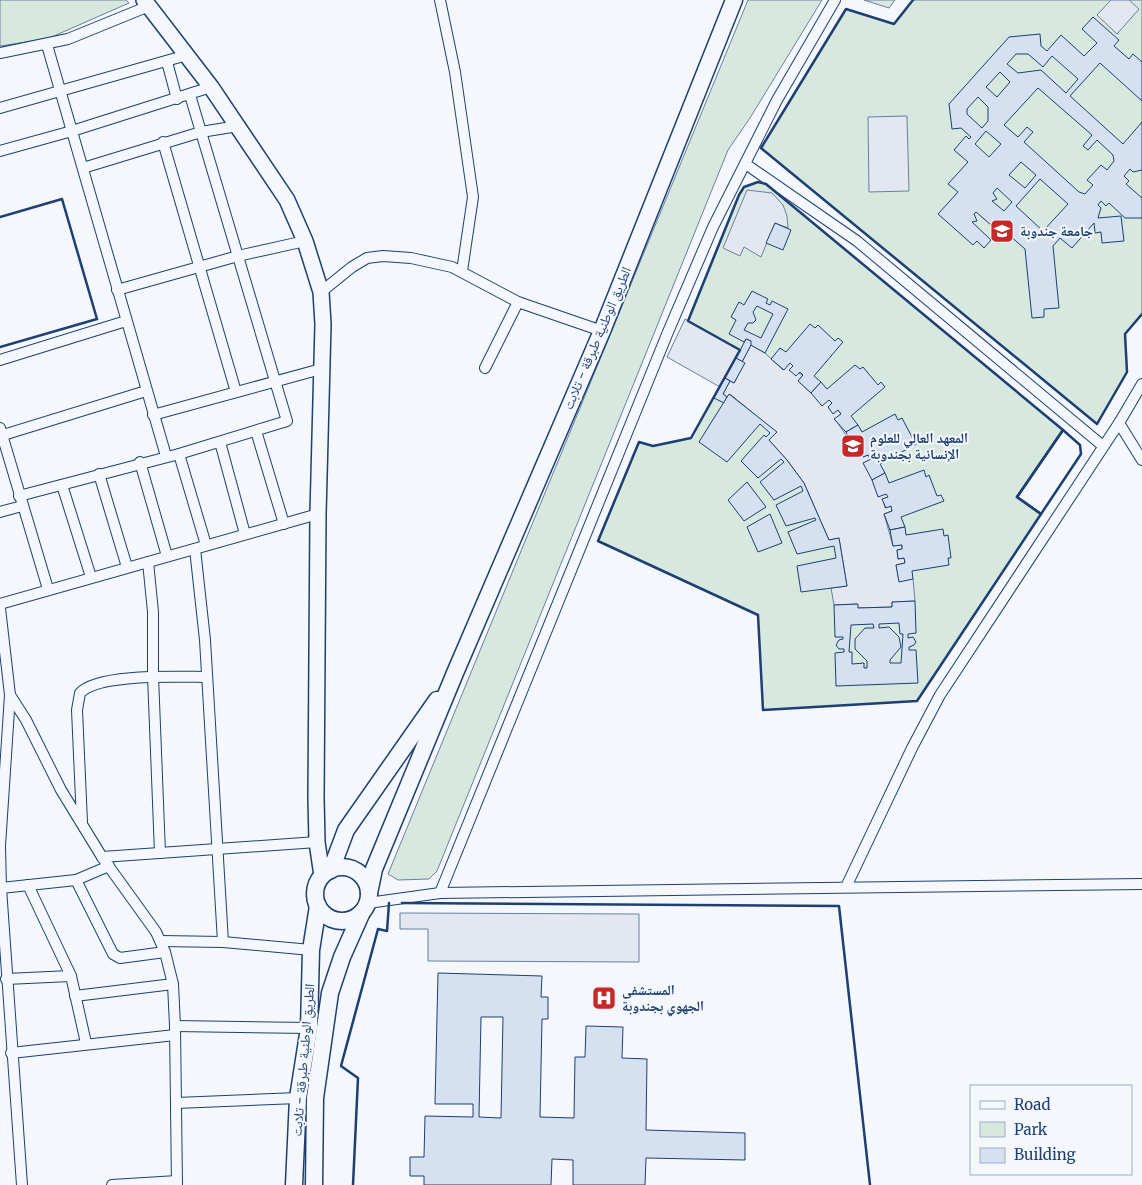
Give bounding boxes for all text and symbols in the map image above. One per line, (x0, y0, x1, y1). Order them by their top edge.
school or university icon: جامعة جندوبة (989, 218, 1015, 244)
place label: جامعة جندوبة (1020, 222, 1093, 240)
street label: الطريق الوطنية طبرقة - تلابت (559, 264, 636, 412)
place label: المعهد العالي للعلوم الإنسانية بجندوبة (870, 429, 968, 463)
school or university icon: المعهد العالي للعلوم الإنسانية بجندوبة (840, 433, 866, 459)
place label: المستشفى الجهوي بجندوبة (622, 981, 704, 1017)
street label: الطريق الوطنية طبرقة - تلابت (287, 983, 320, 1137)
hospital icon: المستشفى الجهوي بجندوبة (591, 985, 617, 1011)
legend (970, 1085, 1132, 1175)
text: Road (1014, 1095, 1050, 1114)
text: Park (1014, 1120, 1048, 1139)
text: Building (1014, 1145, 1076, 1164)

